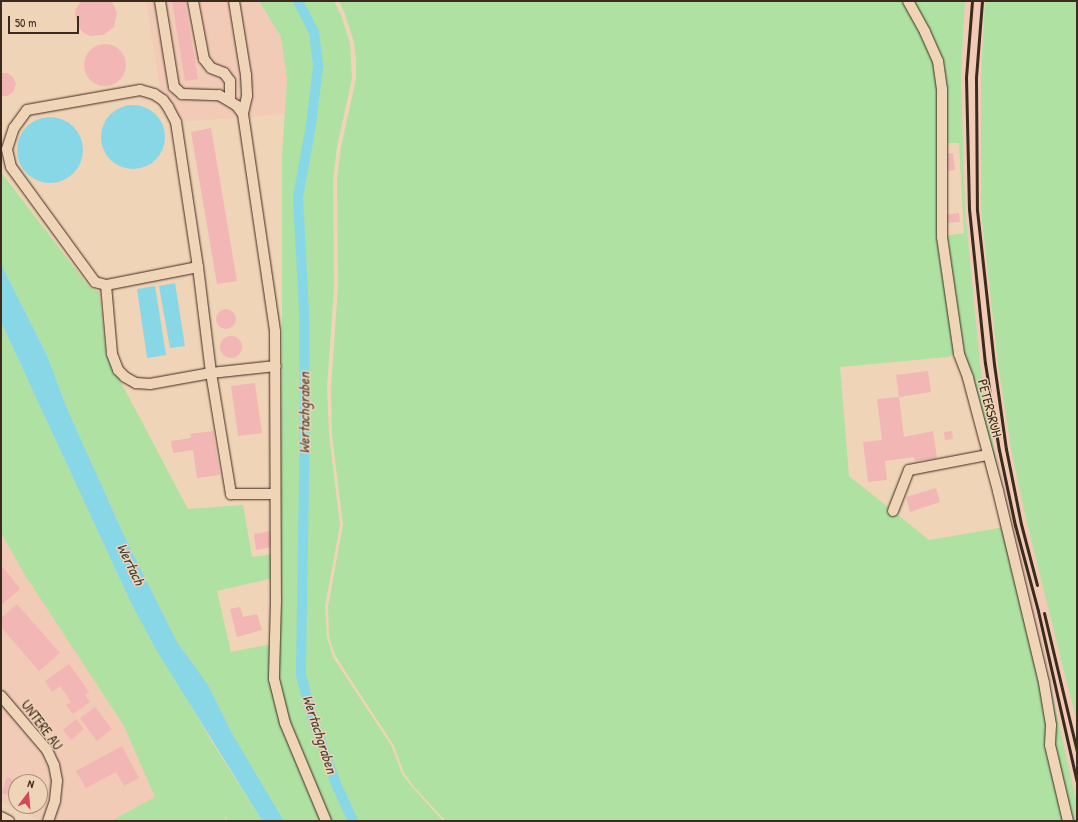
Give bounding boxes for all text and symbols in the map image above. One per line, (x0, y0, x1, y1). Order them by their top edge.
scale bar (10, 8, 81, 34)
text: 50 m (15, 14, 36, 31)
water label: Wertachgraben (295, 372, 313, 454)
street label: PETERSRUH (974, 377, 1006, 439)
water label: Wertach (113, 540, 149, 588)
water label: Wertachgraben (299, 693, 341, 775)
street label: UNTERE AU (18, 697, 66, 753)
north arrow (8, 774, 48, 814)
text: N (26, 776, 36, 791)

